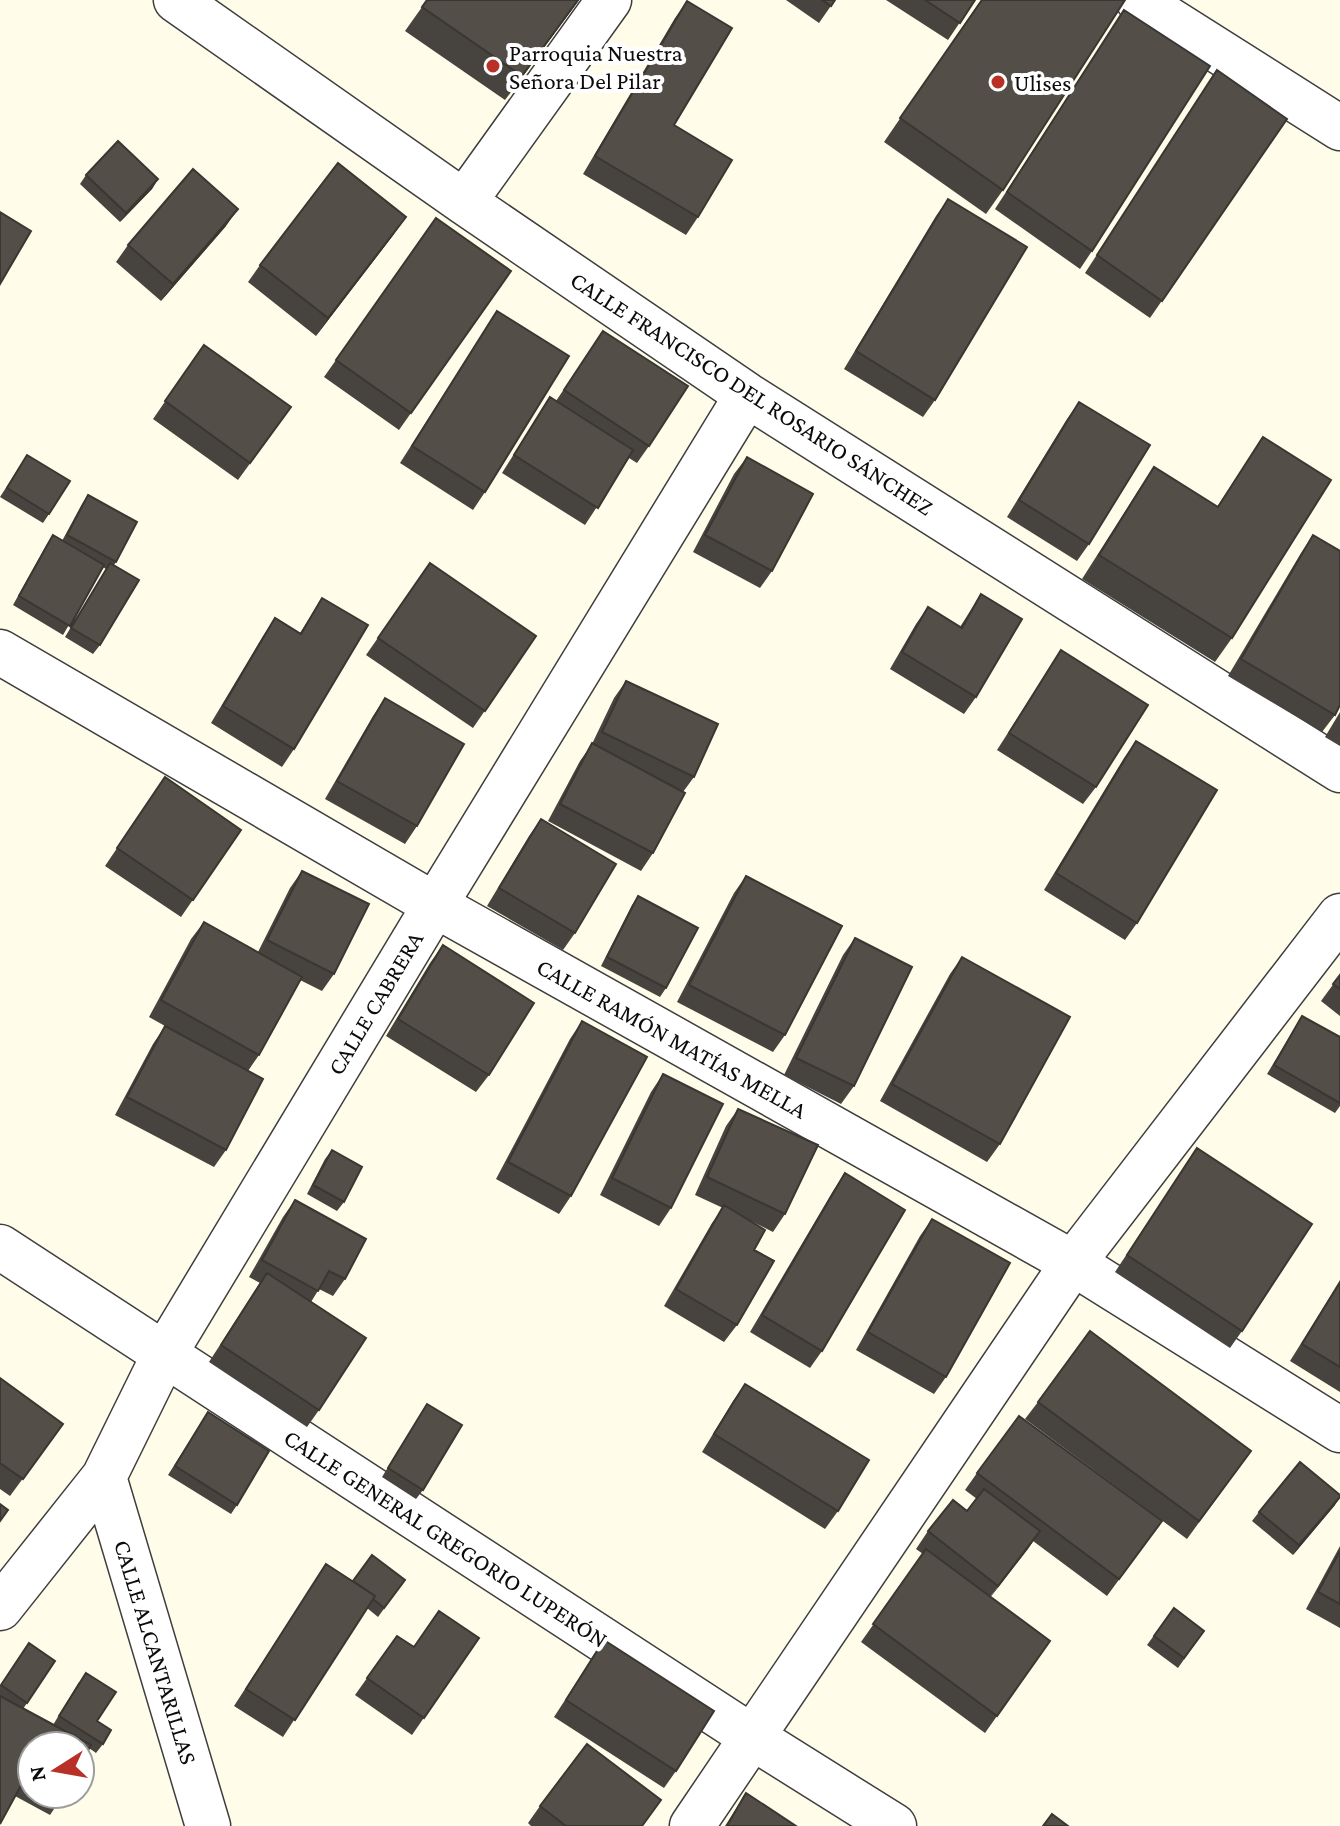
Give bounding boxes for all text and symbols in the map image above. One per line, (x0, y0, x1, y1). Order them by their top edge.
place label: Parroquia Nuestra Señora Del Pilar (509, 39, 683, 94)
marker: Parroquia Nuestra Señora Del Pilar (484, 57, 502, 75)
place label: Ulises (1014, 69, 1072, 96)
marker: Ulises (989, 73, 1007, 91)
street label: CALLE FRANCISCO DEL ROSARIO SÁNCHEZ (566, 265, 938, 521)
street label: CALLE CABRERA (322, 926, 429, 1080)
street label: CALLE RAMÓN MATÍAS MELLA (532, 952, 812, 1124)
street label: CALLE GENERAL GREGORIO LUPERÓN (279, 1423, 613, 1653)
street label: CALLE ALCANTARILLAS (109, 1537, 203, 1767)
north arrow (16, 1730, 96, 1810)
text: N (23, 1764, 51, 1783)

